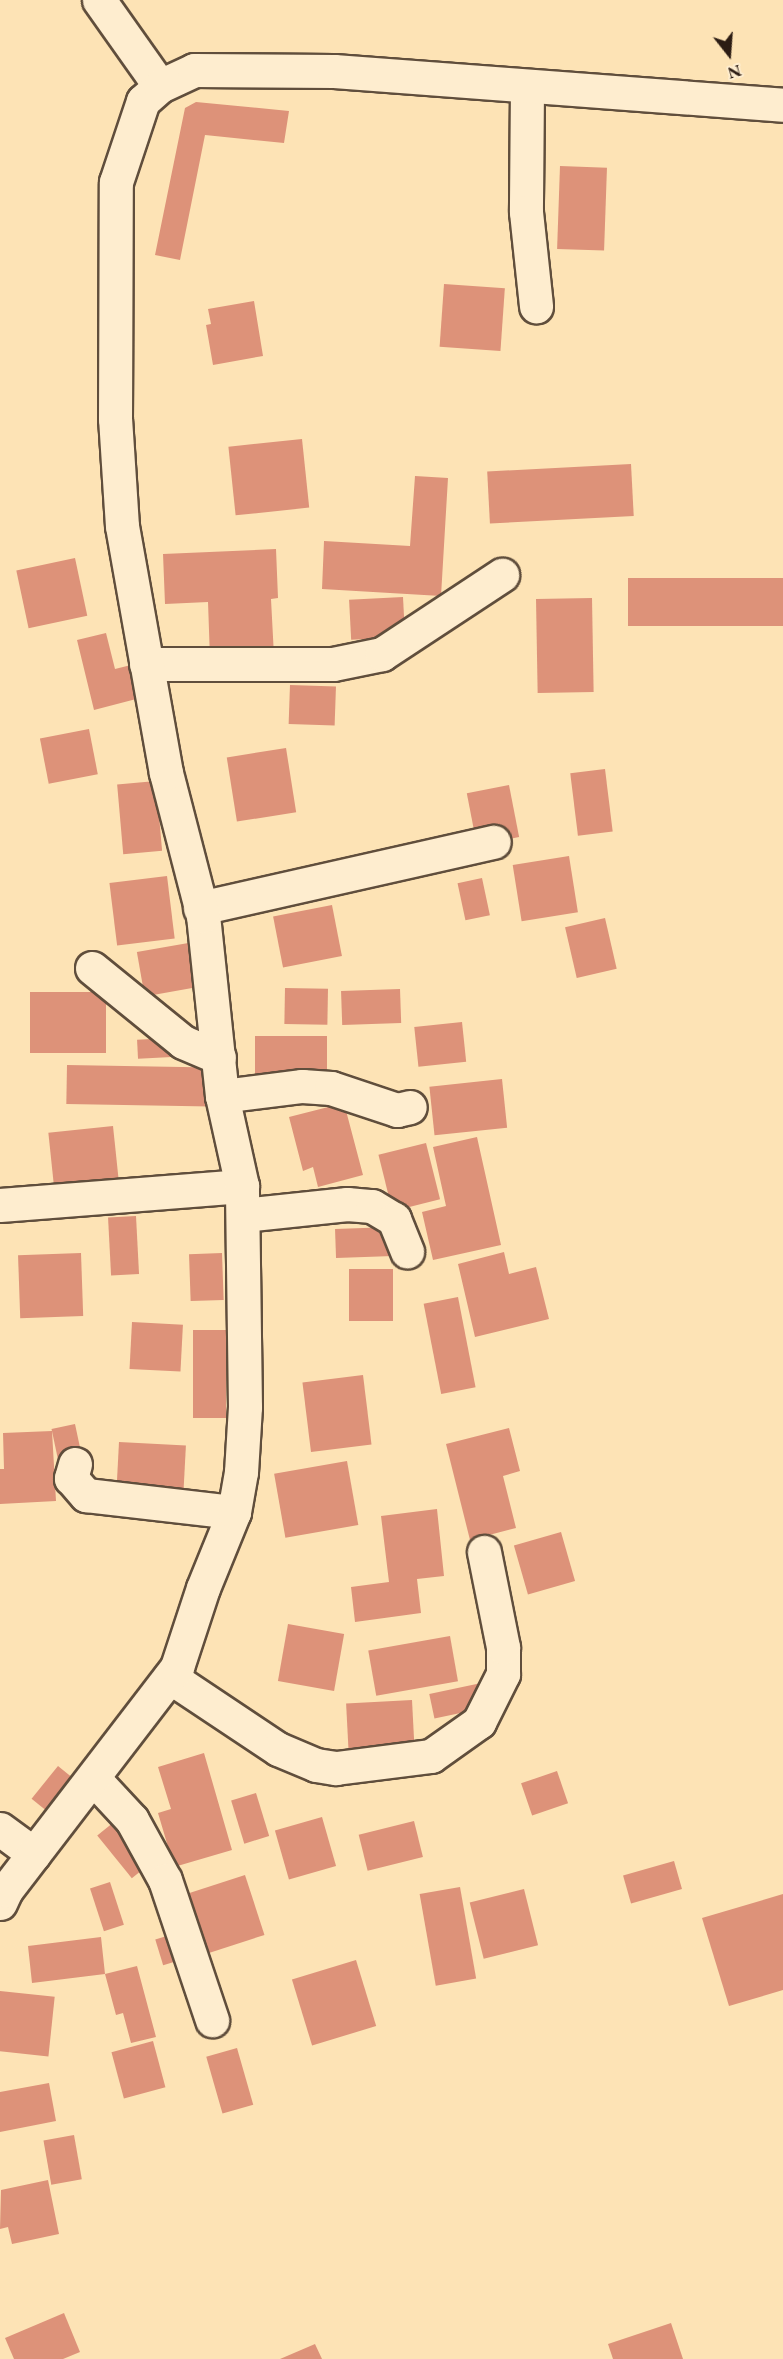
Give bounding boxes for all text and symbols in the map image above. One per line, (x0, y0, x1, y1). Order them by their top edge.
north arrow (699, 24, 759, 84)
text: N (725, 60, 744, 84)

